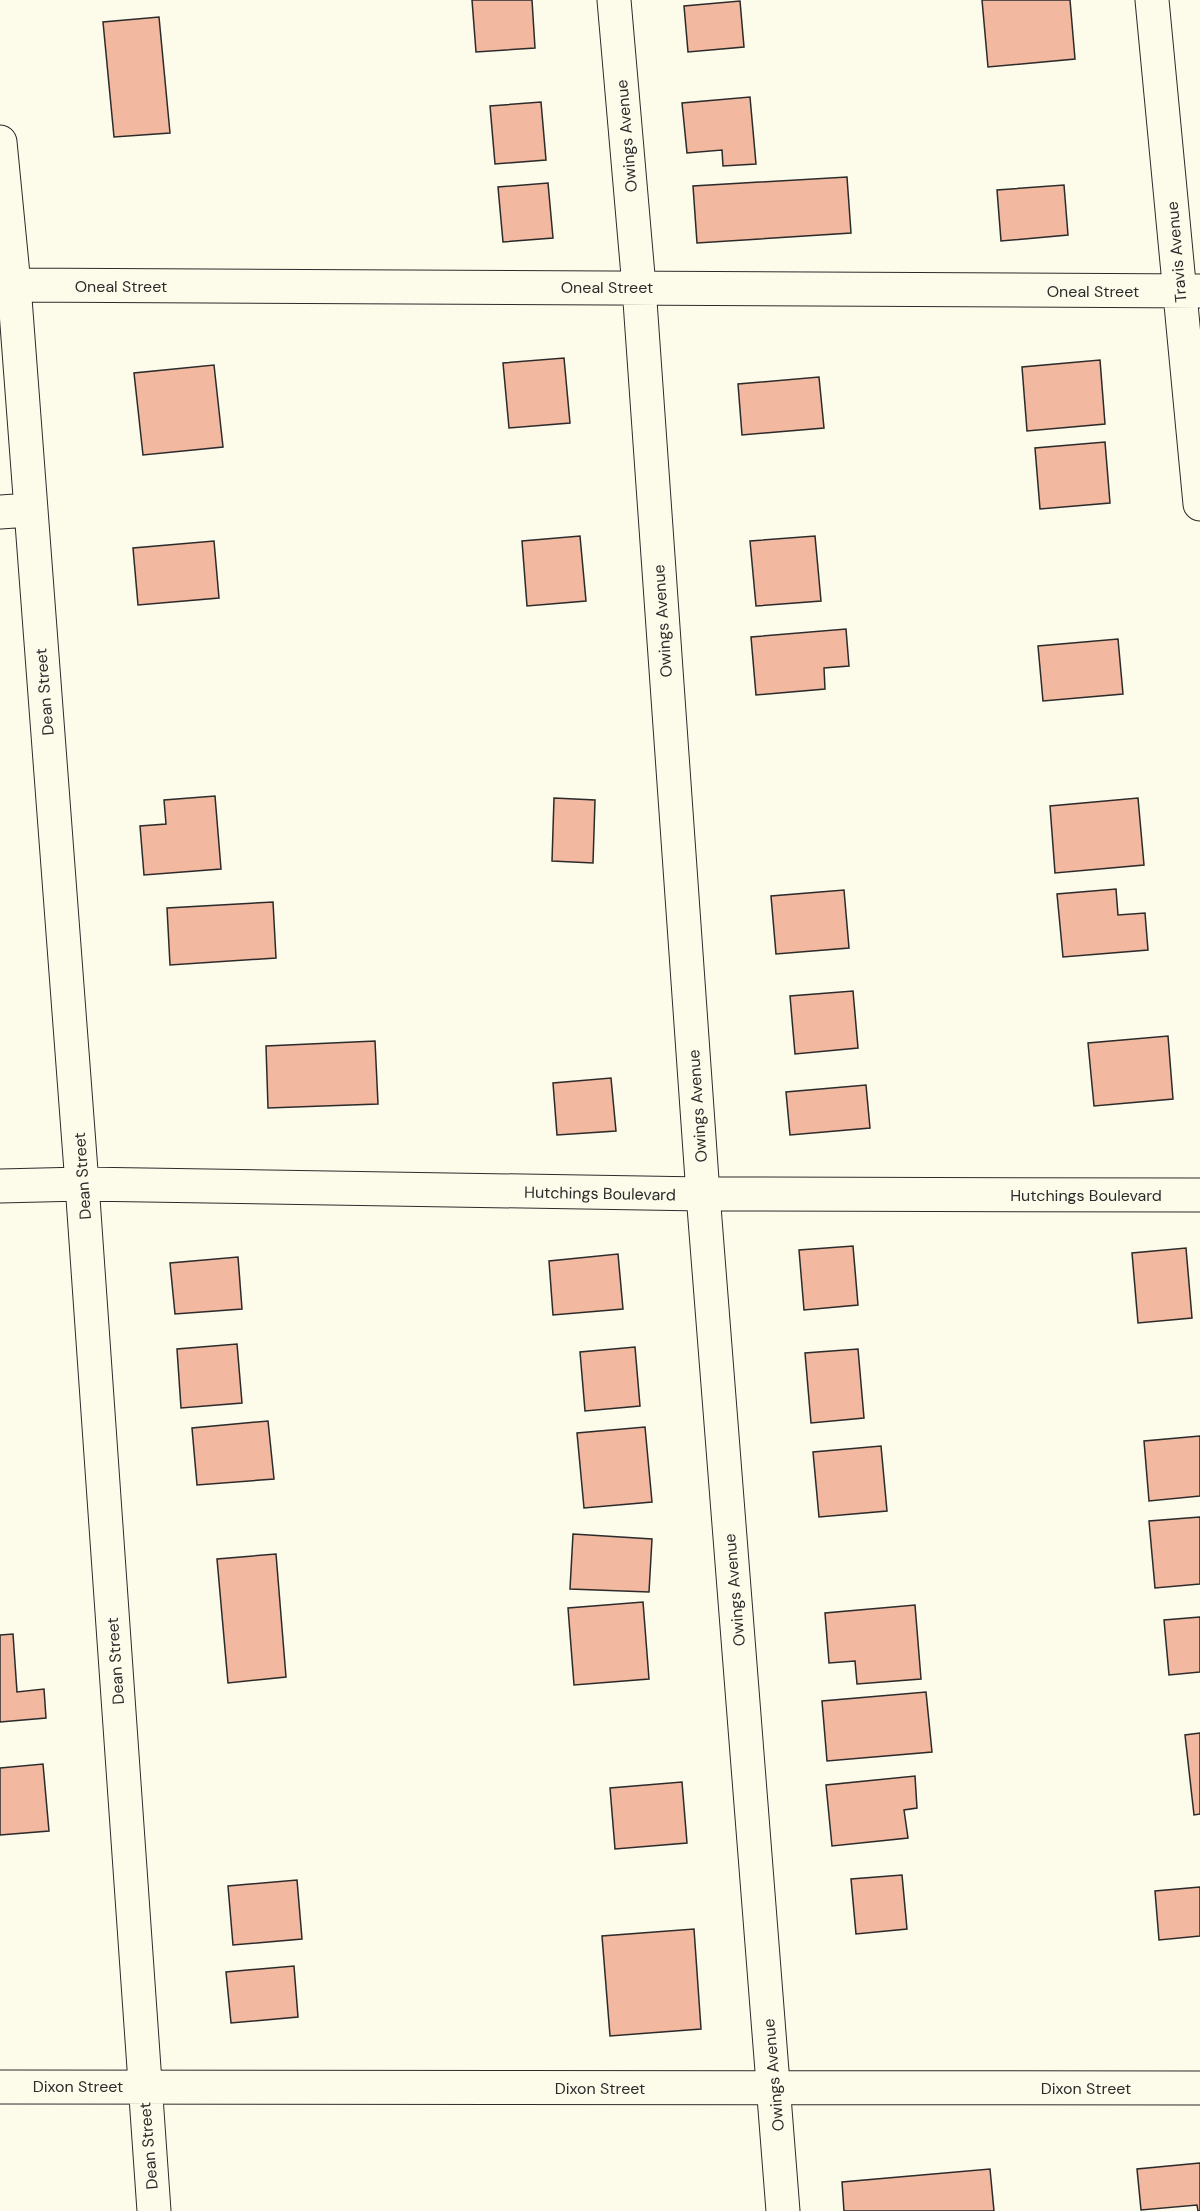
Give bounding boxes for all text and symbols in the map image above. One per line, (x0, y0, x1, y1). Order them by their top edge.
street label: Owings Avenue (611, 79, 642, 193)
street label: Travis Avenue (1162, 201, 1191, 303)
street label: Oneal Street (75, 276, 167, 297)
street label: Oneal Street (561, 277, 653, 298)
street label: Oneal Street (1047, 281, 1139, 302)
street label: Owings Avenue (648, 564, 677, 678)
street label: Dean Street (30, 647, 59, 737)
street label: Owings Avenue (683, 1049, 712, 1163)
street label: Dean Street (69, 1132, 96, 1220)
street label: Hutchings Boulevard (524, 1182, 676, 1205)
street label: Hutchings Boulevard (1010, 1185, 1162, 1206)
street label: Owings Avenue (719, 1533, 750, 1647)
street label: Dean Street (102, 1617, 129, 1705)
street label: Owings Avenue (758, 2018, 789, 2132)
street label: Dixon Street (33, 2076, 123, 2097)
street label: Dixon Street (555, 2078, 645, 2099)
street label: Dixon Street (1041, 2078, 1131, 2099)
street label: Dean Street (134, 2101, 163, 2191)

